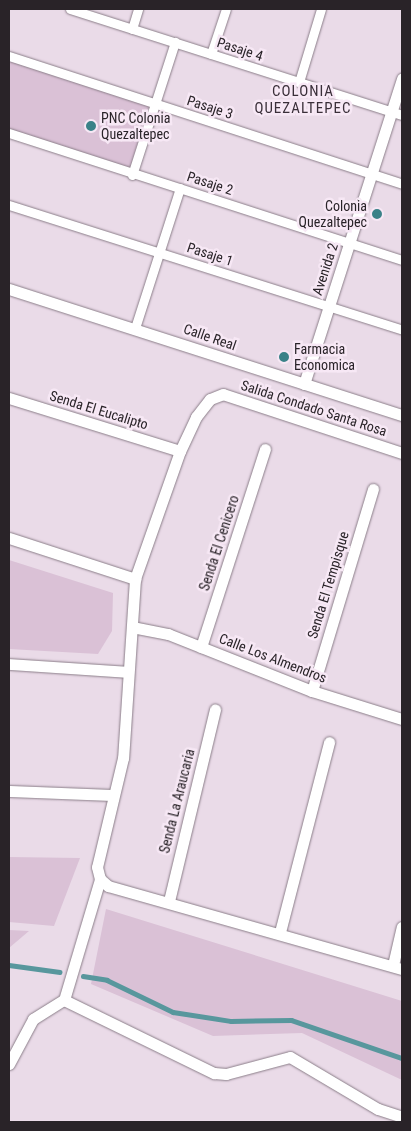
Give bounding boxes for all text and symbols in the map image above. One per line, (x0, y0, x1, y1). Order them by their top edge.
street label: Pasaje 4 (215, 34, 265, 64)
district label: COLONIA QUEZALTEPEC (253, 82, 353, 117)
street label: Pasaje 3 (185, 92, 235, 122)
place label: PNC Colonia Quezaltepec (101, 110, 170, 142)
marker: PNC Colonia Quezaltepec (85, 120, 97, 132)
street label: Pasaje 2 (185, 168, 235, 198)
place label: Colonia Quezaltepec (299, 198, 367, 230)
marker: Colonia Quezaltepec (371, 208, 383, 220)
street label: Pasaje 1 (185, 239, 235, 269)
street label: Avenida 2 (309, 241, 341, 297)
street label: Calle Real (181, 320, 239, 354)
place label: Farmacia Economica (294, 341, 355, 374)
marker: Farmacia Economica (278, 351, 290, 363)
street label: Salida Condado Santa Rosa (239, 376, 389, 440)
street label: Senda El Eucalipto (48, 387, 150, 433)
street label: Senda El Cenicero (196, 493, 242, 593)
street label: Senda El Tempisque (304, 529, 352, 641)
street label: Calle Los Almendros (217, 630, 329, 686)
street label: Senda La Araucaria (156, 747, 198, 855)

